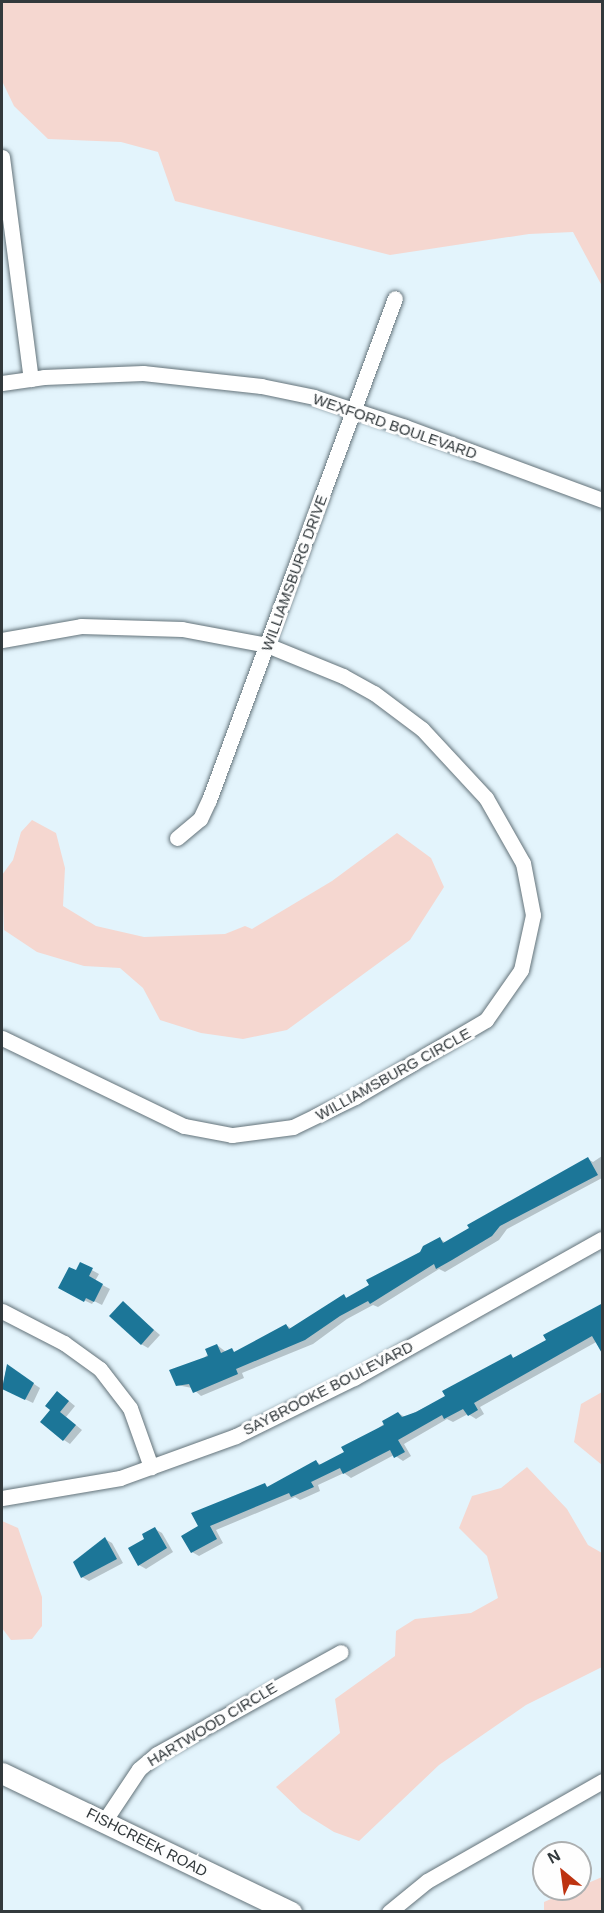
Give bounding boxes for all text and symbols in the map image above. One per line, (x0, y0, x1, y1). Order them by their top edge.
street label: WEXFORD BOULEVARD (311, 389, 479, 463)
street label: WILLIAMSBURG DRIVE (257, 492, 331, 654)
street label: WILLIAMSBURG CIRCLE (312, 1024, 474, 1124)
street label: SAYBROOKE BOULEVARD (240, 1337, 416, 1439)
street label: HARTWOOD CIRCLE (144, 1678, 280, 1770)
street label: FISHCREEK ROAD (84, 1804, 210, 1880)
north arrow (532, 1841, 592, 1901)
text: N (545, 1846, 563, 1867)

